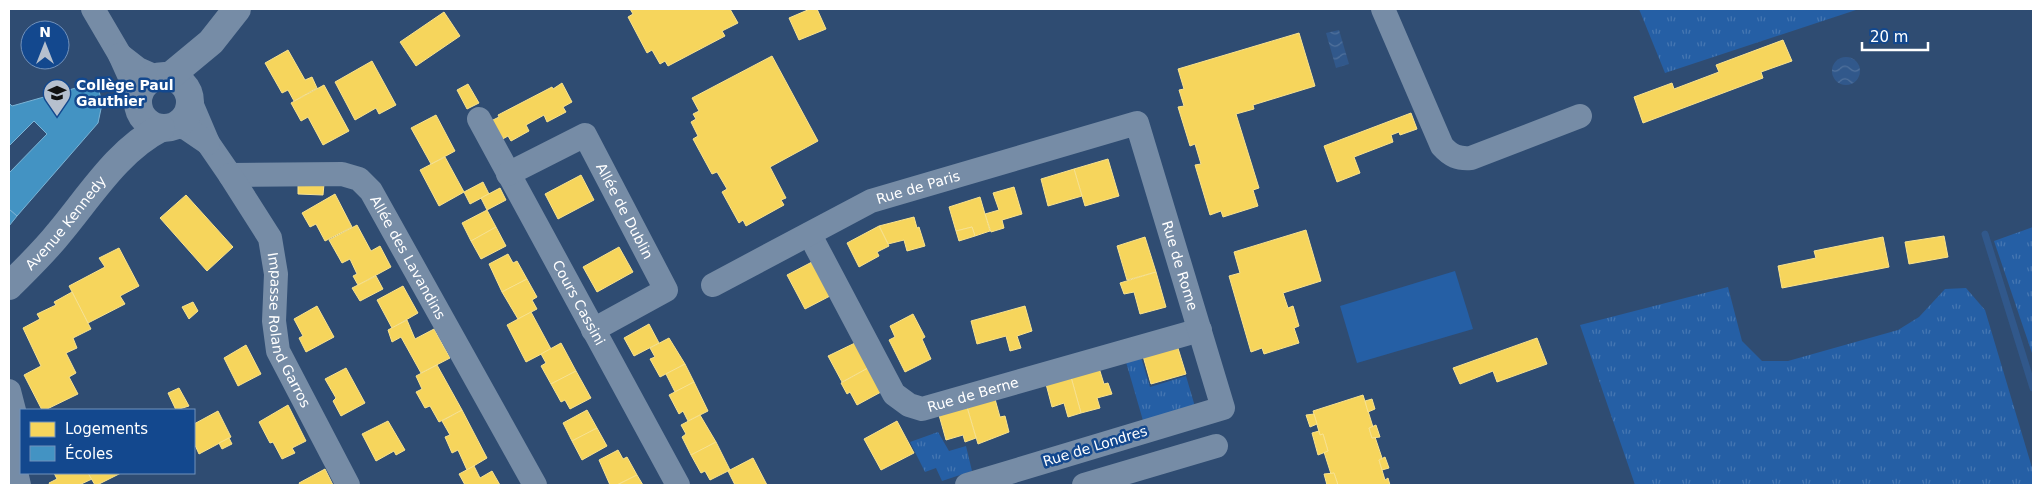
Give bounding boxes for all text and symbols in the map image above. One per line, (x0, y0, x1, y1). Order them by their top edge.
north arrow (20, 20, 70, 70)
scale bar (1862, 20, 1928, 52)
text: N (39, 24, 51, 40)
text: 20 m (1870, 28, 1908, 46)
place label: Collège Paul Gauthier (76, 77, 173, 109)
school or university icon: Collège Paul Gauthier (42, 78, 72, 117)
street label: Allée de Dublin (593, 160, 656, 262)
street label: Rue de Paris (874, 167, 962, 207)
street label: Avenue Kennedy (22, 173, 109, 273)
street label: Allée des Lavandins (367, 193, 449, 322)
street label: Rue de Rome (1159, 219, 1201, 312)
street label: Impasse Roland Garros (265, 251, 314, 410)
street label: Cours Cassini (549, 257, 608, 348)
street label: Rue de Berne (925, 374, 1020, 415)
legend (20, 409, 195, 474)
text: Logements (65, 420, 148, 438)
street label: Rue de Londres (1041, 423, 1149, 469)
text: Écoles (65, 444, 113, 463)

